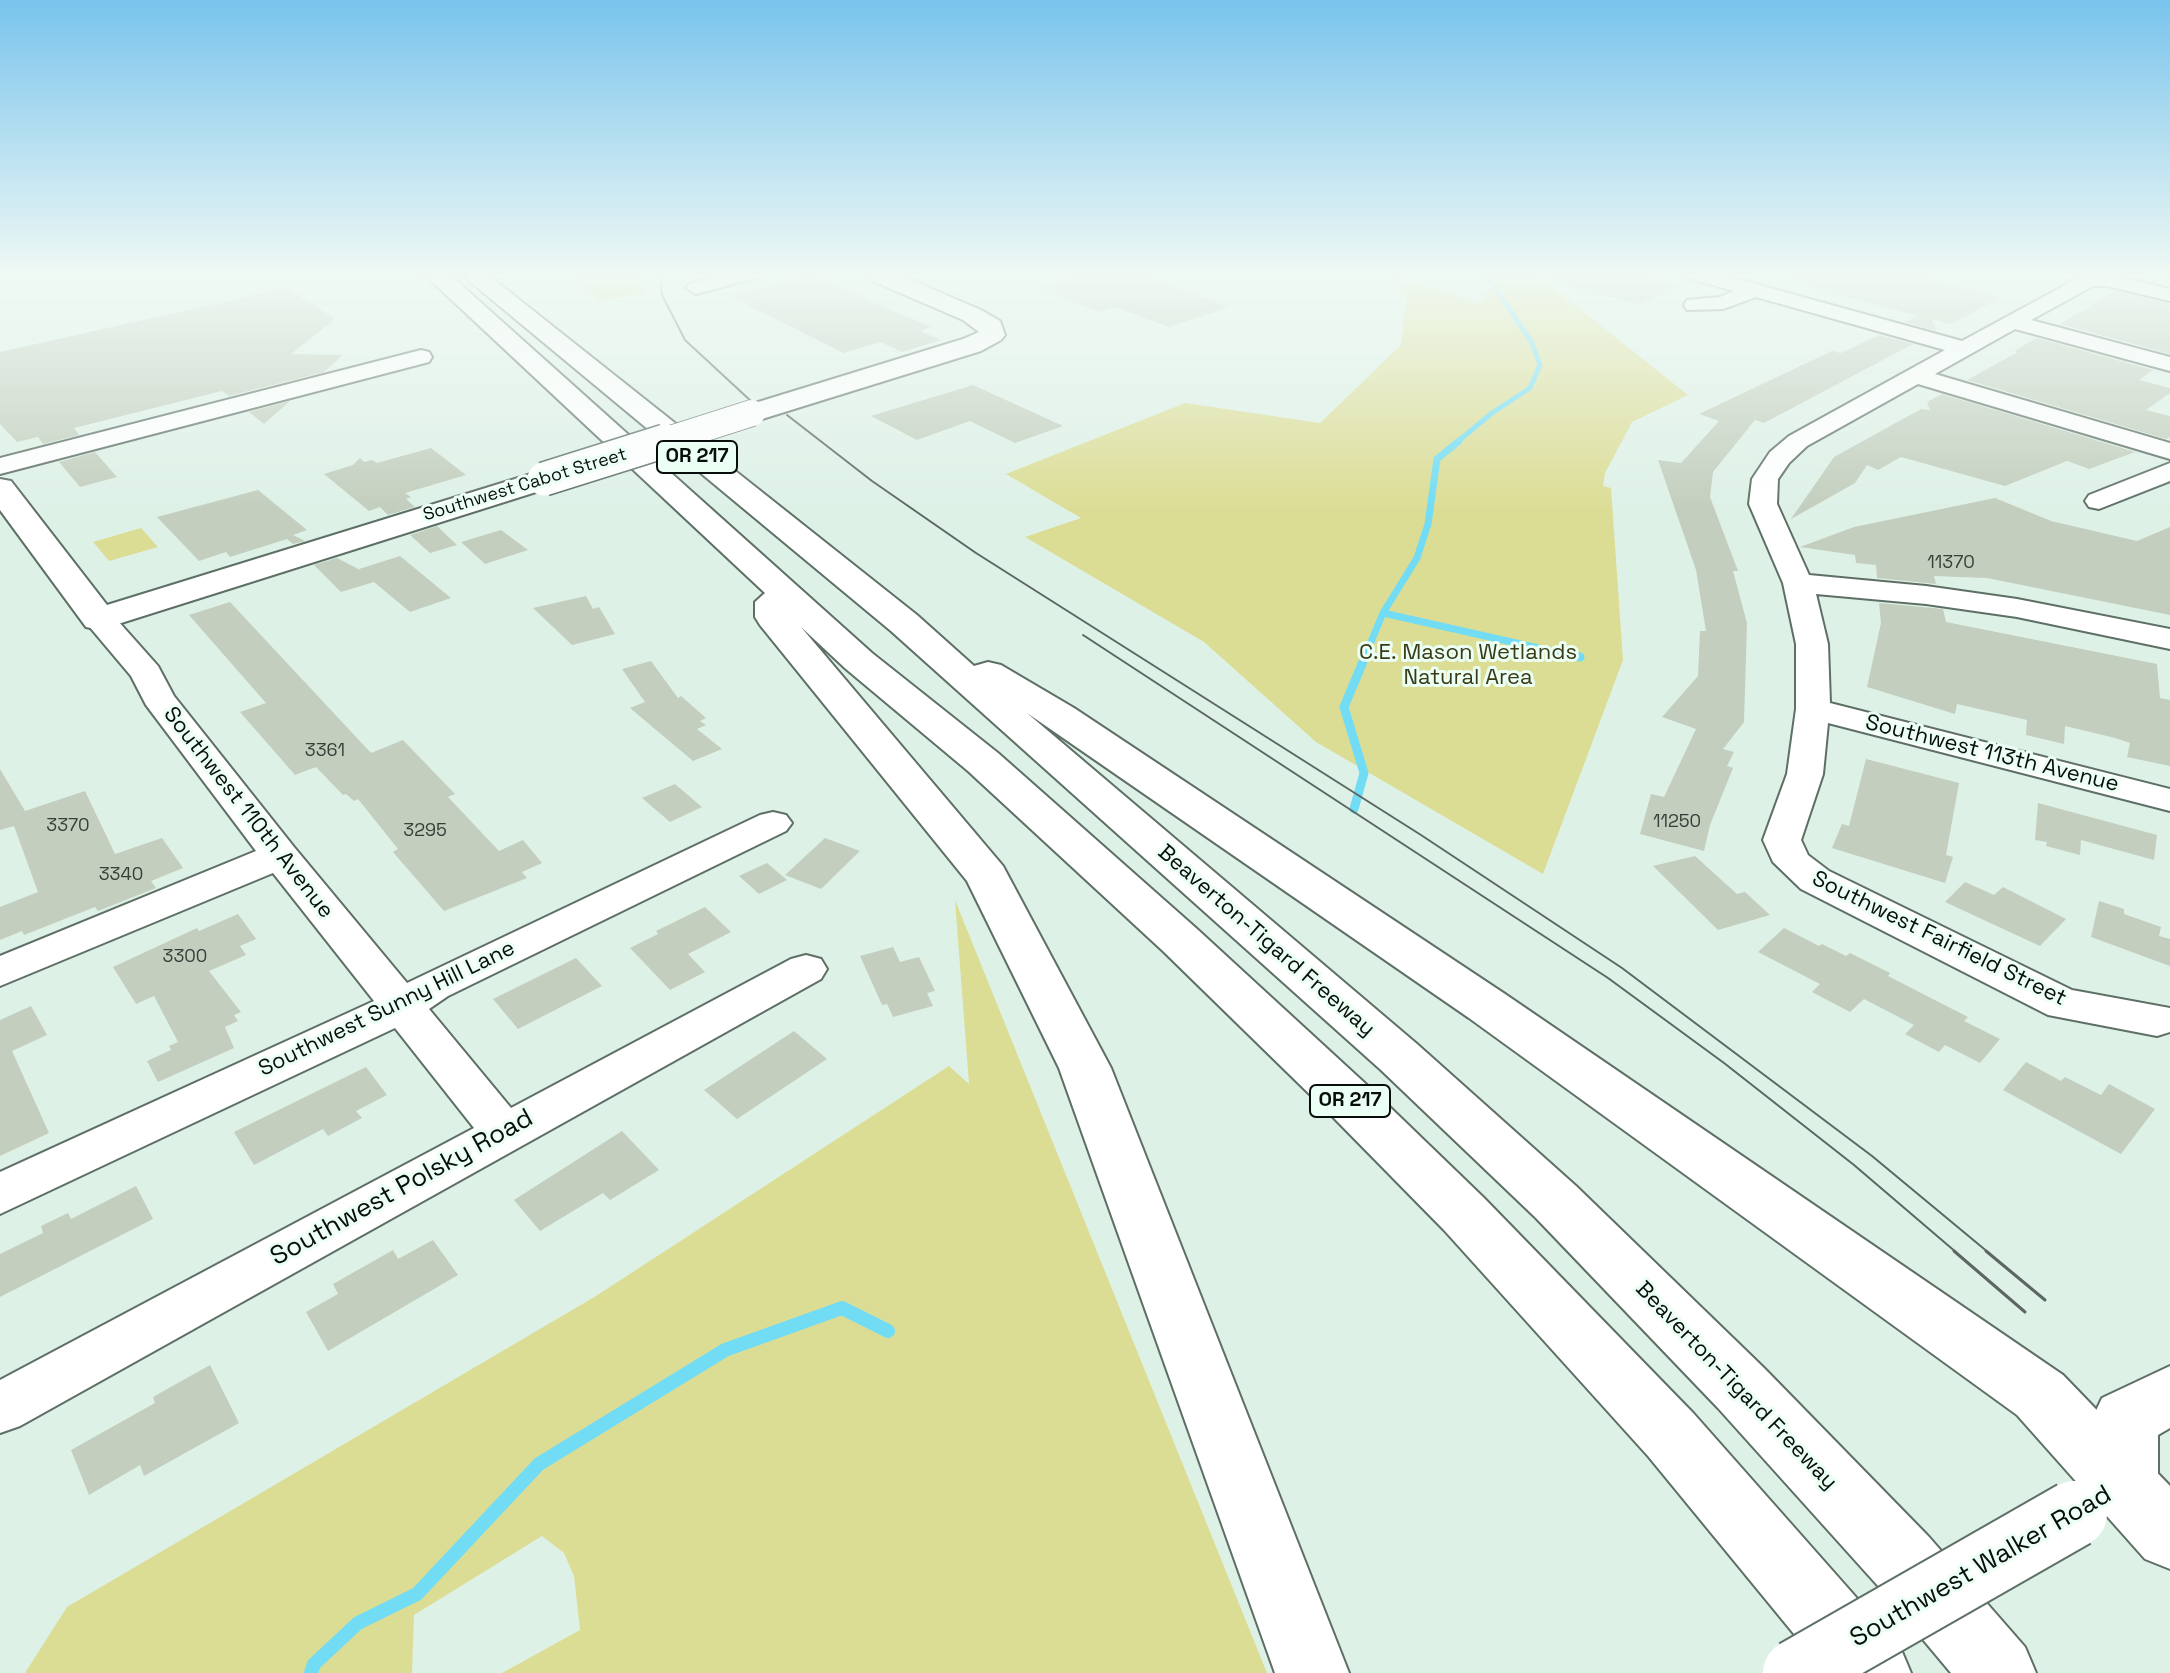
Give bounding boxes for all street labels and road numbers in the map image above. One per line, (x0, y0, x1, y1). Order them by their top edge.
road number: OR 217 (657, 441, 737, 473)
street label: Southwest Cabot Street (421, 444, 629, 526)
street label: Southwest 110th Avenue (157, 702, 339, 924)
street label: Southwest 113th Avenue (1863, 710, 2121, 798)
street label: Beaverton-Tigard Freeway (1152, 840, 1380, 1042)
street label: Southwest Fairfield Street (1808, 866, 2070, 1012)
street label: Southwest Sunny Hill Lane (255, 935, 519, 1083)
road number: OR 217 (1310, 1085, 1390, 1117)
street label: Southwest Polsky Road (265, 1103, 539, 1273)
street label: Beaverton-Tigard Freeway (1630, 1277, 1842, 1495)
street label: Southwest Walker Road (1845, 1479, 2117, 1655)

